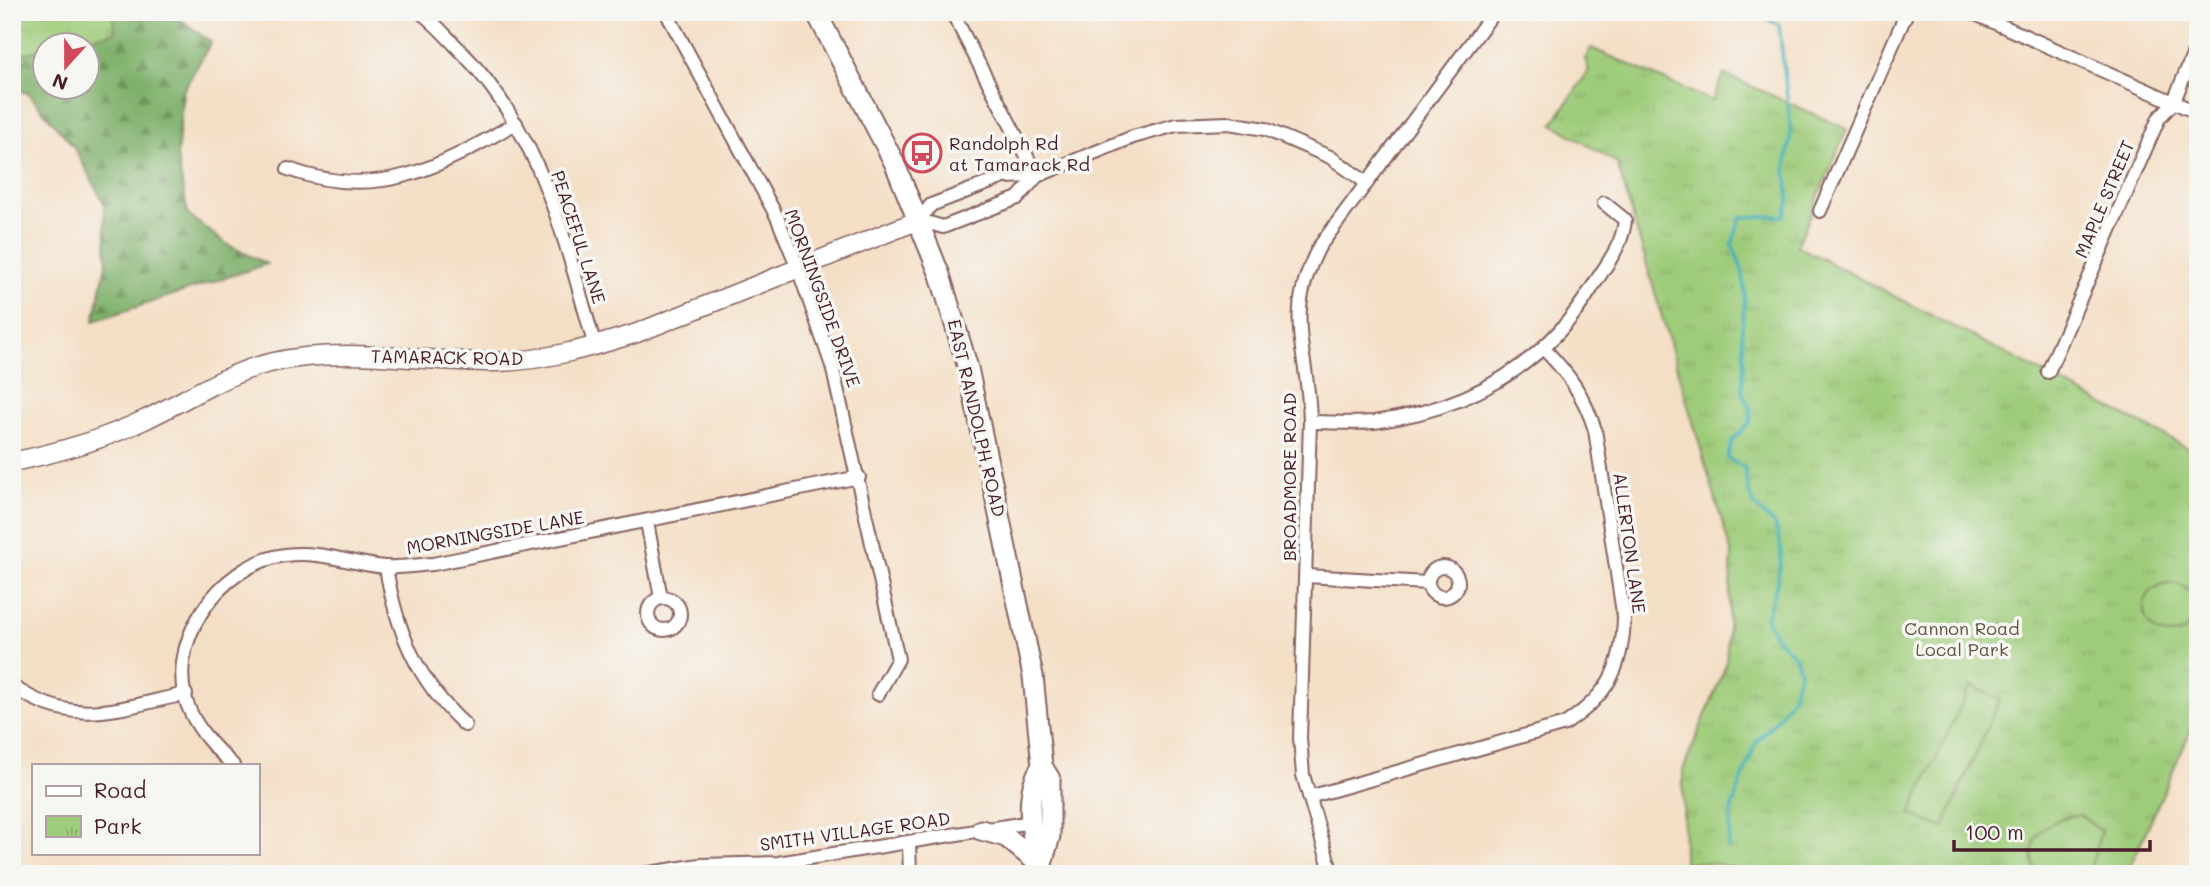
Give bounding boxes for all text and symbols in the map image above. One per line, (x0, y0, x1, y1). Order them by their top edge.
north arrow (32, 32, 102, 102)
text: N (49, 68, 71, 97)
place label: Randolph Rd at Tamarack Rd (949, 131, 1090, 176)
bus stop icon: Randolph Rd at Tamarack Rd (901, 132, 943, 174)
street label: MAPLE STREET (2068, 136, 2140, 262)
street label: PEACEFUL LANE (546, 167, 612, 307)
street label: MORNINGSIDE DRIVE (780, 206, 866, 390)
street label: EAST RANDOLPH ROAD (943, 317, 1011, 519)
street label: TAMARACK ROAD (371, 344, 523, 370)
street label: BROADMORE ROAD (1277, 393, 1301, 561)
street label: ALLERTON LANE (1608, 471, 1652, 615)
street label: MORNINGSIDE LANE (404, 505, 586, 559)
park label: Cannon Road Local Park (1904, 616, 2020, 661)
legend (32, 764, 259, 854)
text: Road (94, 776, 146, 803)
street label: SMITH VILLAGE ROAD (758, 806, 952, 856)
scale bar (1954, 809, 2150, 853)
text: Park (94, 812, 142, 839)
text: 100 m (1965, 818, 2024, 845)

